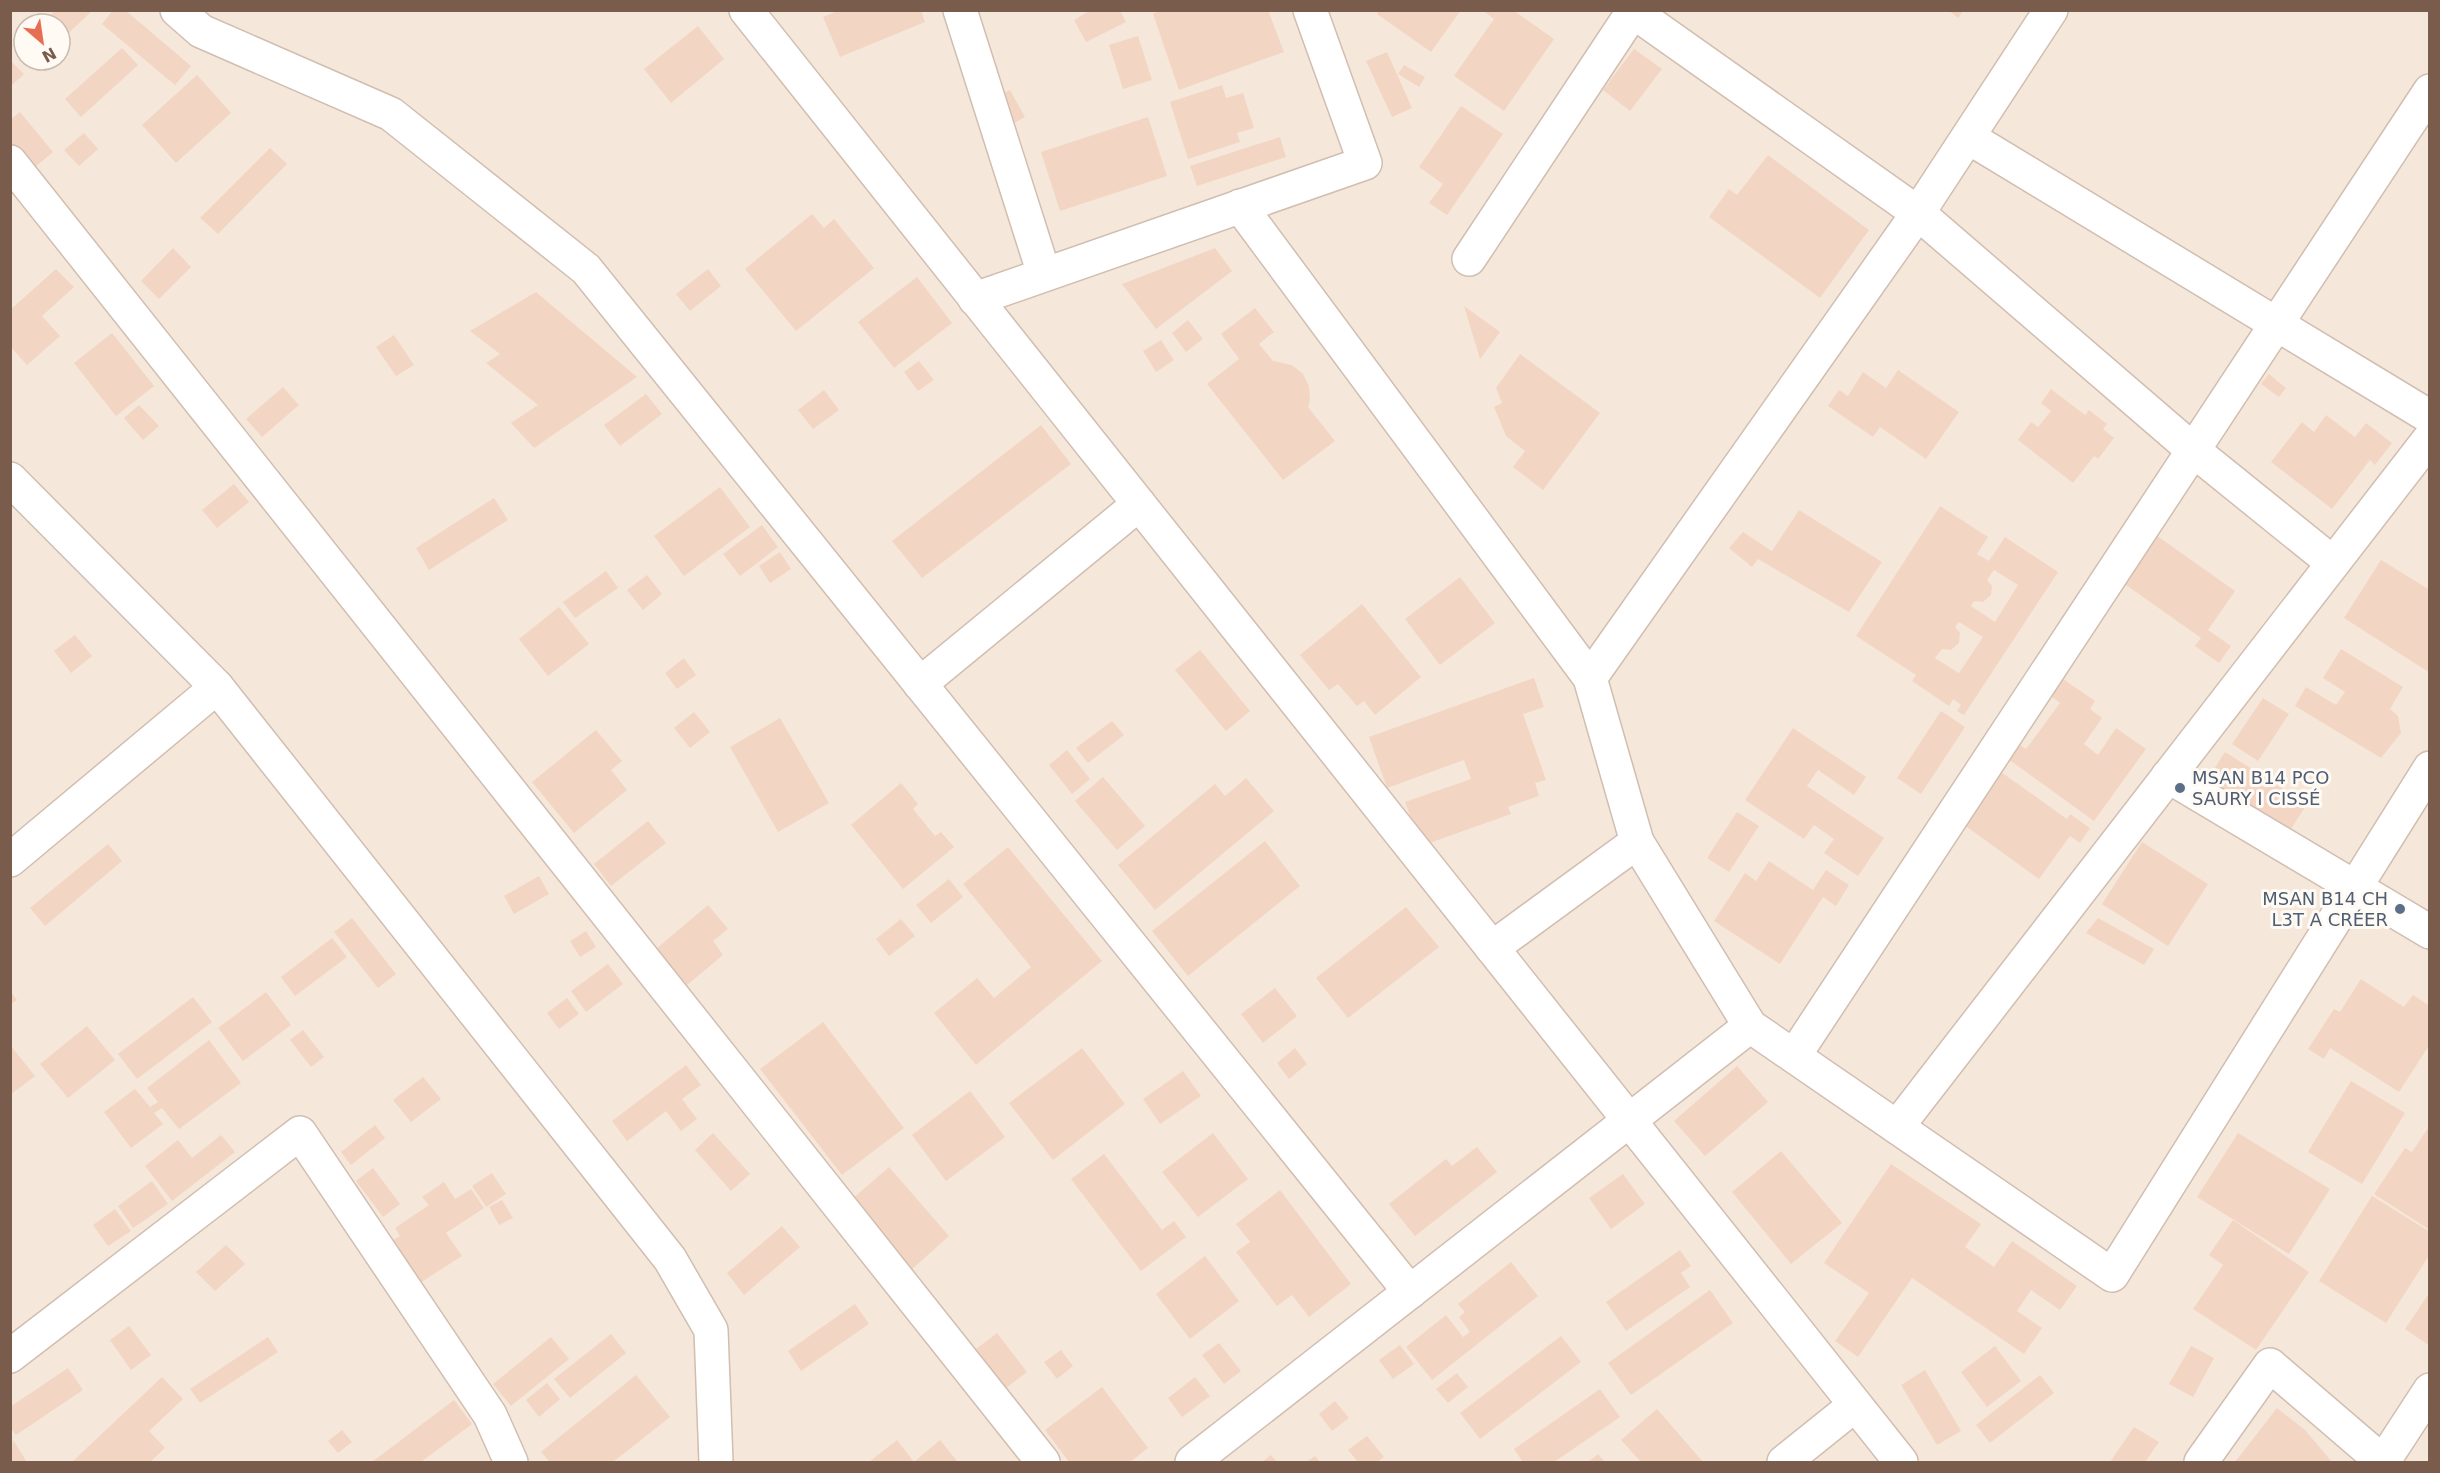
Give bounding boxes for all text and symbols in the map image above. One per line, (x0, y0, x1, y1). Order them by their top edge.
north arrow (12, 12, 72, 72)
text: N (39, 43, 59, 66)
place label: MSAN B14 PCO SAURY I CISSÉ (2192, 767, 2329, 809)
marker: MSAN B14 PCO SAURY I CISSÉ (2173, 781, 2187, 795)
place label: MSAN B14 CH L3T A CRÉER (2262, 888, 2388, 930)
marker: MSAN B14 CH L3T A CRÉER (2393, 902, 2407, 916)

